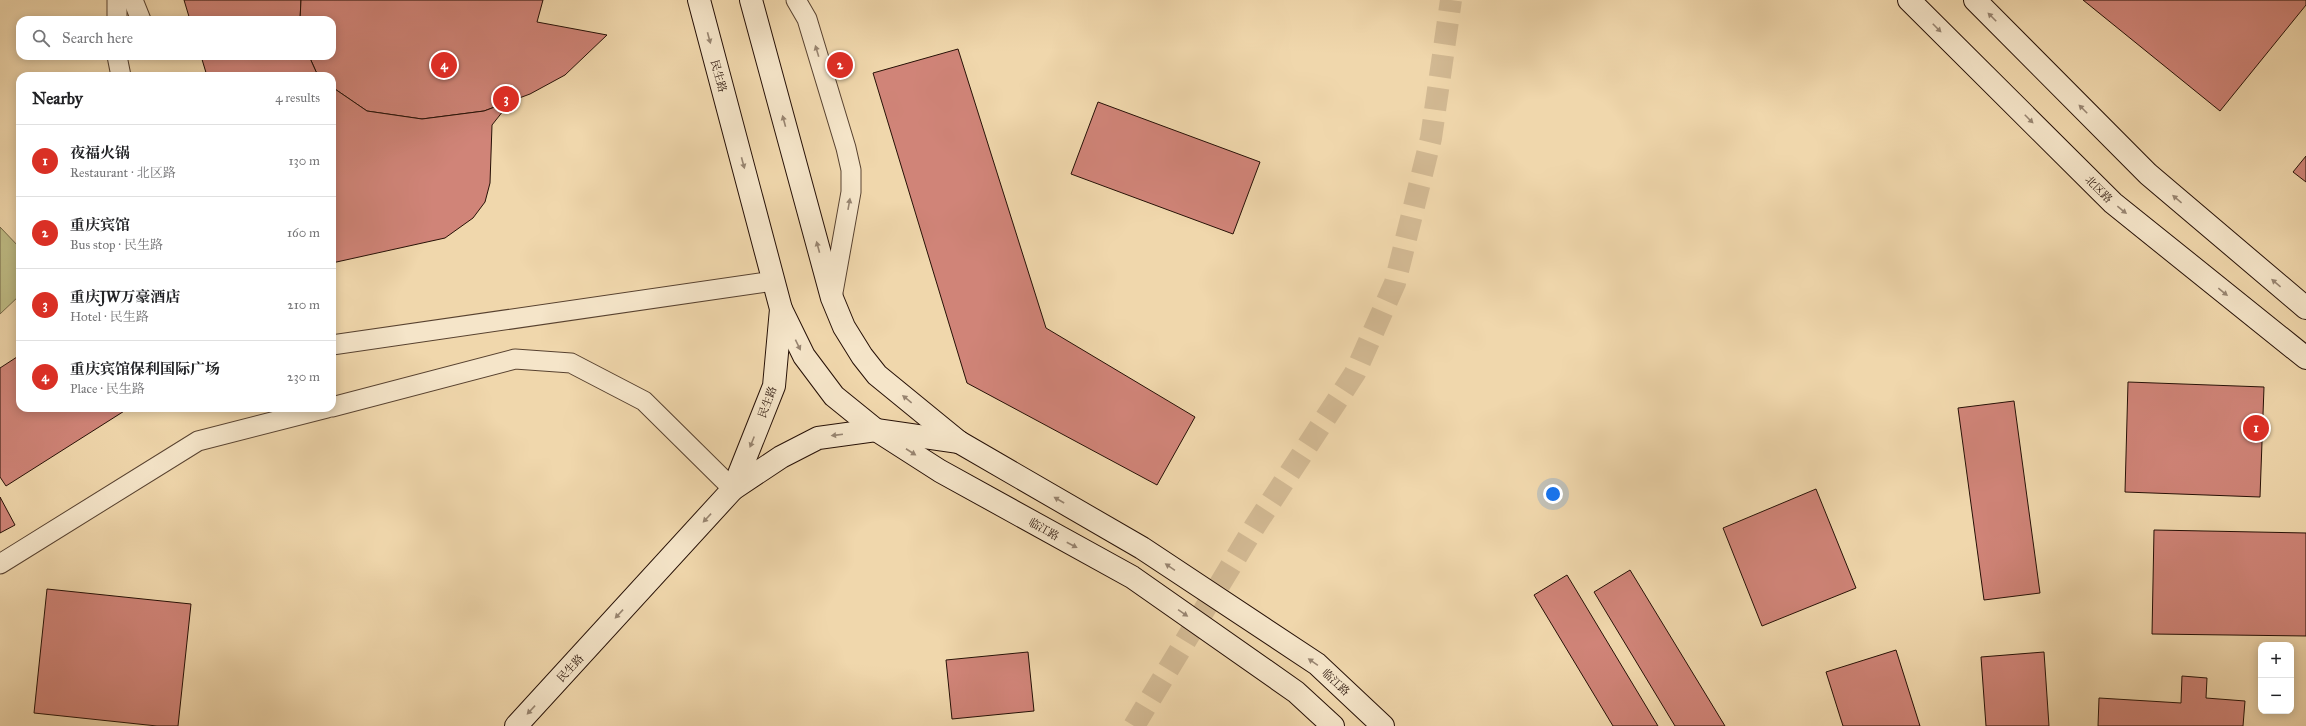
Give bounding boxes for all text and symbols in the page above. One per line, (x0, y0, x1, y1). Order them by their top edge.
one-way arrow (1987, 12, 1997, 22)
search box (16, 16, 336, 60)
one-way arrow (1932, 23, 1942, 32)
icon: search (30, 27, 52, 49)
text: Search here (62, 29, 133, 47)
one-way arrow (706, 32, 712, 44)
one-way arrow (814, 45, 820, 57)
pin: 4 (431, 50, 457, 80)
pin: 2 (827, 50, 853, 80)
street label: 民生路 (708, 59, 729, 94)
pin: 3 (493, 84, 519, 114)
text: Nearby (32, 88, 83, 109)
text: 4 results (275, 90, 320, 106)
one-way arrow (2078, 104, 2088, 114)
one-way arrow (2024, 114, 2034, 124)
one-way arrow (781, 115, 787, 127)
text: 夜福火锅 (70, 144, 130, 162)
text: 1 (42, 153, 48, 169)
text: 130 m (288, 153, 320, 169)
one-way arrow (740, 157, 746, 170)
text: Restaurant · 北区路 (70, 165, 176, 181)
street label: 北区路 (2082, 173, 2115, 206)
one-way arrow (2172, 194, 2183, 203)
one-way arrow (846, 198, 852, 210)
one-way arrow (2117, 206, 2128, 215)
text: 重庆宾馆 (70, 216, 130, 234)
text: 2 (42, 225, 48, 241)
text: 160 m (287, 225, 320, 241)
text: Bus stop · 民生路 (70, 237, 163, 253)
one-way arrow (815, 240, 821, 253)
one-way arrow (2271, 279, 2282, 288)
one-way arrow (2218, 287, 2229, 296)
text: 重庆JW万豪酒店 (70, 288, 180, 306)
text: 3 (42, 297, 48, 313)
text: 210 m (287, 297, 320, 313)
text: Hotel · 民生路 (70, 309, 149, 325)
one-way arrow (795, 339, 801, 350)
text: 重庆宾馆保利国际广场 (70, 360, 220, 378)
text: 4 (41, 369, 49, 385)
text: 230 m (287, 369, 320, 385)
text: Place · 民生路 (70, 381, 145, 397)
street label: 民生路 (756, 384, 779, 420)
one-way arrow (901, 395, 912, 404)
pin: 1 (2243, 413, 2269, 443)
one-way arrow (831, 432, 843, 438)
one-way arrow (749, 436, 755, 448)
one-way arrow (905, 449, 916, 456)
your location (1543, 484, 1563, 504)
one-way arrow (1053, 496, 1065, 503)
one-way arrow (702, 513, 712, 523)
street label: 临江路 (1026, 516, 1061, 543)
one-way arrow (1066, 541, 1078, 548)
one-way arrow (1164, 563, 1176, 570)
one-way arrow (614, 609, 624, 619)
one-way arrow (1177, 609, 1188, 617)
map controls (2258, 642, 2294, 714)
button: + (2258, 642, 2294, 678)
street label: 民生路 (554, 652, 586, 685)
one-way arrow (1308, 658, 1318, 666)
street label: 临江路 (1319, 666, 1352, 698)
button: − (2258, 678, 2294, 714)
one-way arrow (527, 705, 536, 715)

